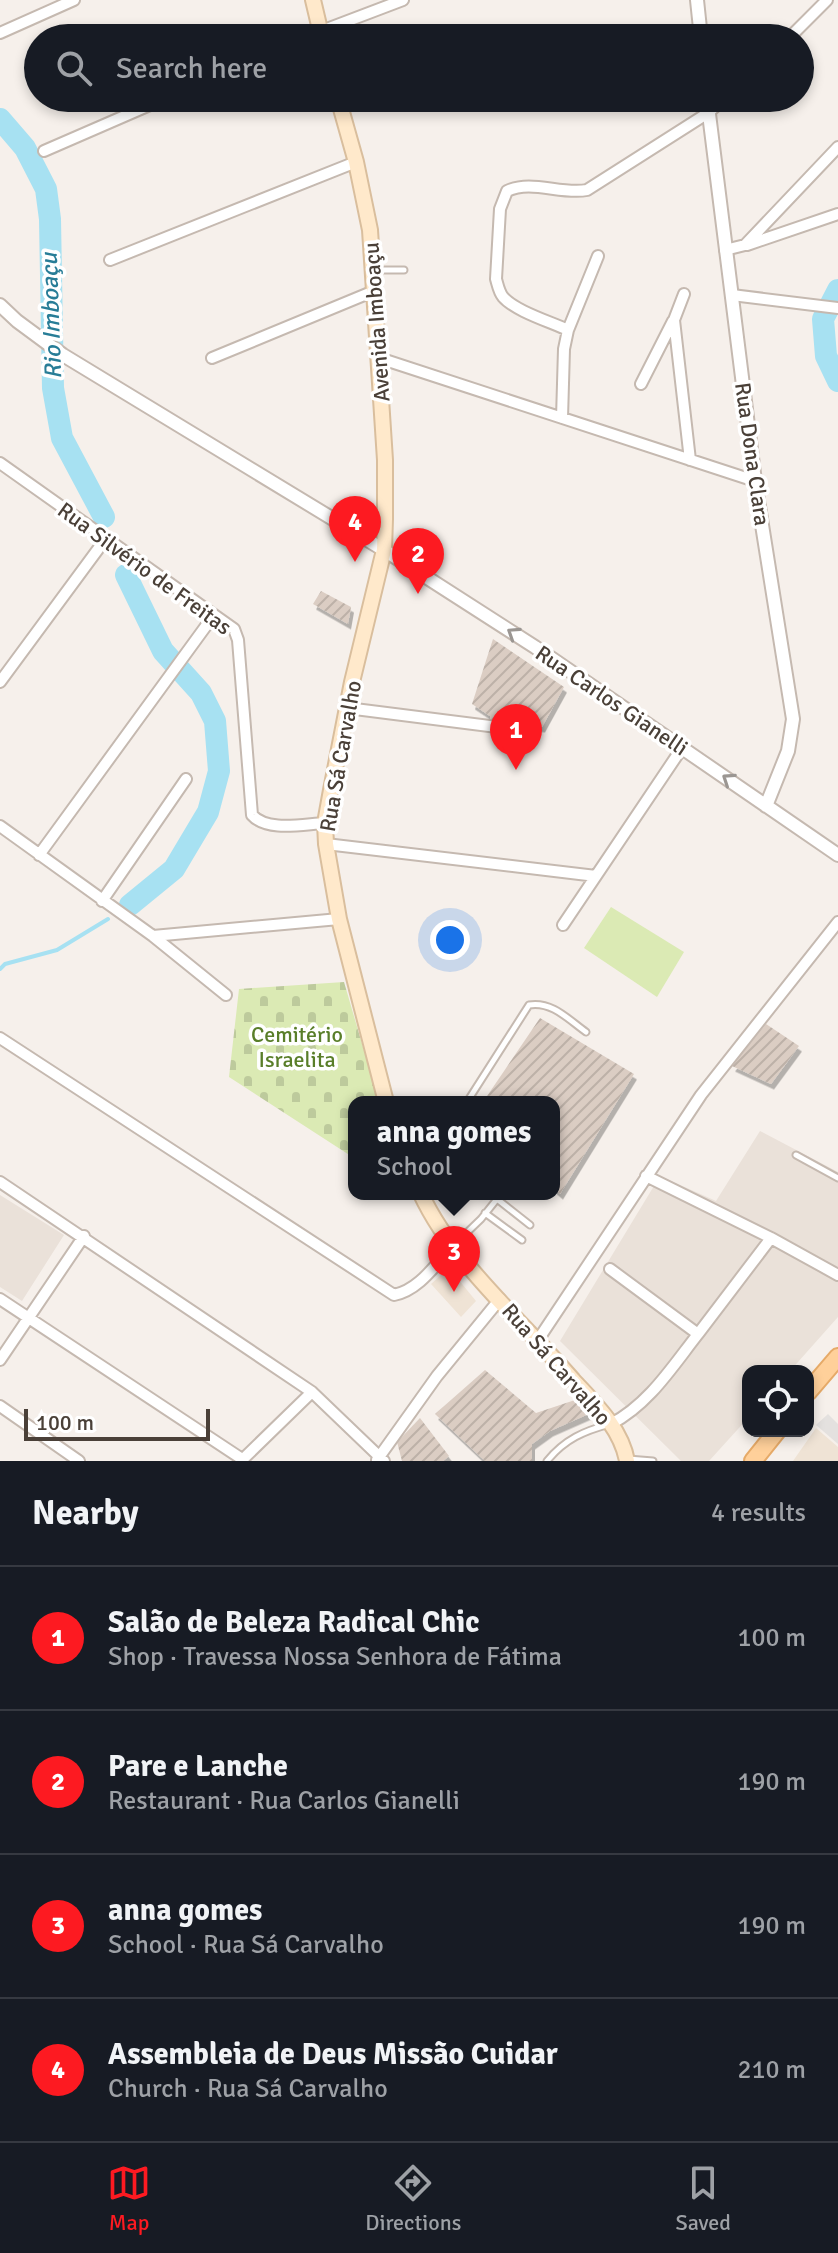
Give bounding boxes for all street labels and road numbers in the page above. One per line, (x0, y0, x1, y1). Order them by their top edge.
street label: Avenida Imboaçu (357, 241, 396, 403)
street label: Rua Dona Clara (729, 381, 776, 527)
street label: Rua Silvério de Freitas (53, 496, 237, 640)
street label: Rua Carlos Gianelli (530, 639, 693, 761)
street label: Rua Sá Carvalho (314, 678, 367, 834)
street label: Rua Sá Carvalho (496, 1298, 617, 1431)

